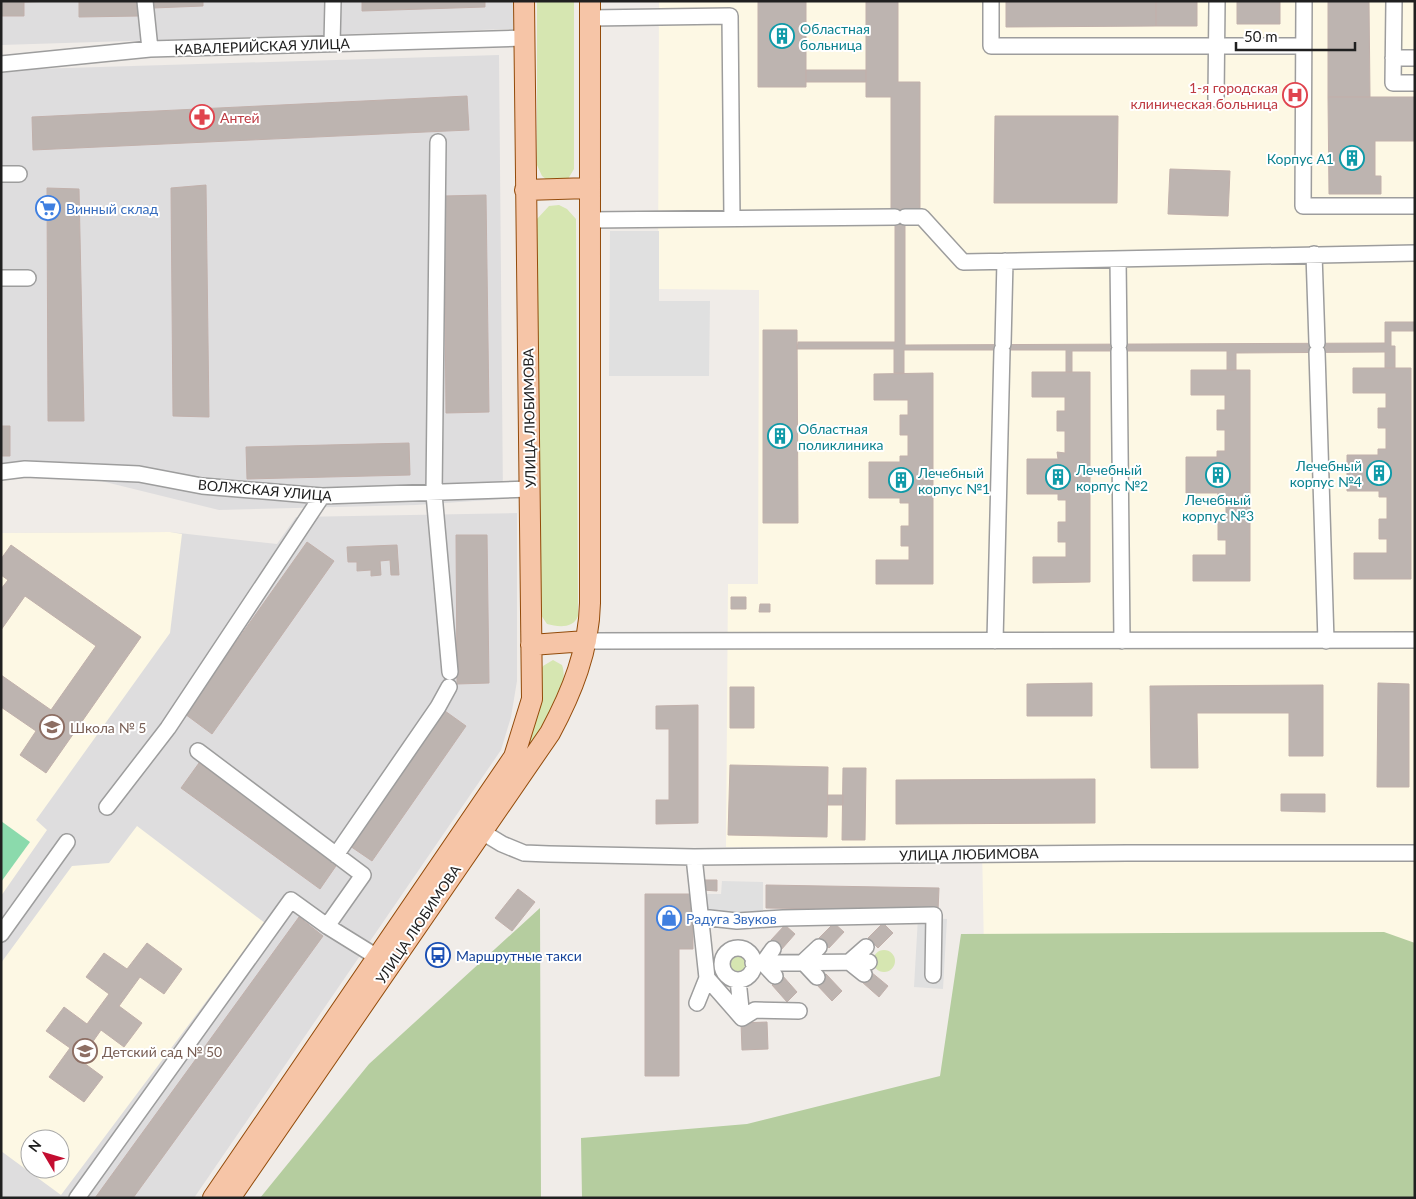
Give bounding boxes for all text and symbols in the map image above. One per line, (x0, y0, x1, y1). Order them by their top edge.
place label: Областная больница (800, 20, 870, 53)
scale bar (1236, 20, 1355, 52)
building icon: Областная больница (769, 23, 795, 49)
text: 50 m (1244, 27, 1278, 45)
street label: КАВАЛЕРИЙСКАЯ УЛИЦА (174, 34, 351, 58)
place label: 1-я городская клиническая больница (1130, 79, 1278, 112)
hospital icon: 1-я городская клиническая больница (1282, 82, 1308, 108)
pharmacy icon: Антей (189, 104, 215, 130)
place label: Антей (220, 109, 260, 126)
building icon: Корпус А1 (1339, 145, 1365, 171)
place label: Корпус А1 (1267, 150, 1334, 167)
supermarket icon: Винный склад (35, 195, 61, 221)
place label: Винный склад (66, 200, 159, 217)
street label: УЛИЦА ЛЮБИМОВА (519, 348, 539, 488)
place label: Областная поликлиника (798, 420, 884, 453)
building icon: Областная поликлиника (767, 423, 793, 449)
place label: Лечебный корпус №4 (1290, 457, 1362, 490)
building icon: Лечебный корпус №4 (1366, 460, 1392, 486)
place label: Лечебный корпус №2 (1075, 461, 1148, 494)
building icon: Лечебный корпус №3 (1205, 462, 1231, 488)
place label: Лечебный корпус №1 (917, 464, 990, 497)
building icon: Лечебный корпус №2 (1045, 464, 1071, 490)
building icon: Лечебный корпус №1 (888, 467, 914, 493)
street label: ВОЛЖСКАЯ УЛИЦА (197, 476, 333, 504)
place label: Лечебный корпус №3 (1182, 491, 1254, 524)
school or university icon: Школа № 5 (39, 714, 65, 740)
place label: Школа № 5 (70, 719, 146, 736)
street label: УЛИЦА ЛЮБИМОВА (899, 844, 1039, 864)
street label: УЛИЦА ЛЮБИМОВА (372, 861, 464, 987)
shop icon: Радуга Звуков (656, 905, 682, 931)
place label: Радуга Звуков (686, 910, 777, 927)
bus stop icon: Маршрутные такси (425, 942, 451, 968)
place label: Маршрутные такси (456, 947, 582, 964)
school or university icon: Детский сад № 50 (72, 1038, 98, 1064)
place label: Детский сад № 50 (102, 1043, 222, 1060)
north arrow (20, 1129, 70, 1179)
text: N (24, 1136, 44, 1155)

